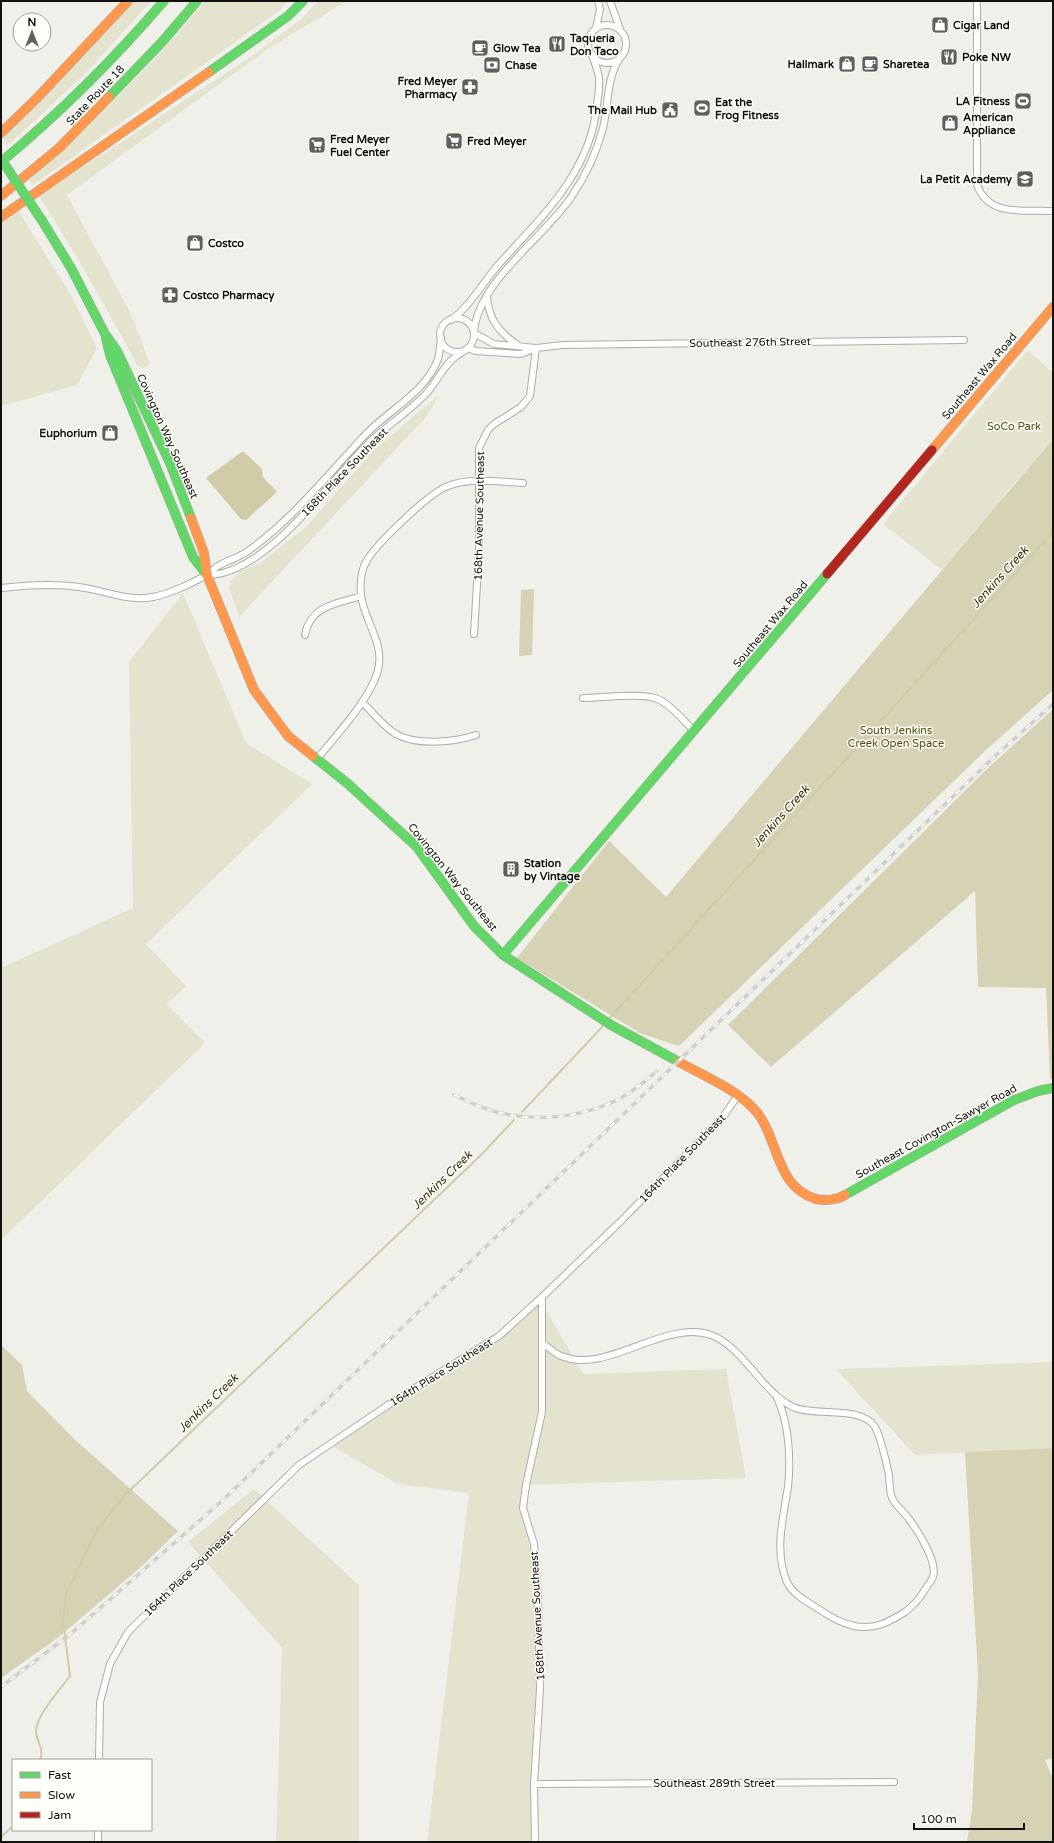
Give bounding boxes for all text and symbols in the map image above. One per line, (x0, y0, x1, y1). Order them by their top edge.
north arrow (12, 12, 52, 52)
shop icon: Cigar Land (930, 15, 950, 35)
text: N (28, 16, 36, 29)
place label: Cigar Land (953, 19, 1010, 33)
place label: Taqueria Don Taco (569, 32, 619, 58)
restaurant icon: Taqueria Don Taco (547, 34, 567, 54)
cafe icon: Glow Tea (470, 38, 490, 58)
place label: Glow Tea (493, 42, 541, 55)
restaurant icon: Poke NW (939, 47, 959, 67)
place label: Poke NW (962, 51, 1012, 64)
shop icon: Hallmark (837, 54, 857, 74)
cafe icon: Sharetea (860, 54, 880, 74)
bank icon: Chase (482, 55, 502, 75)
place label: Hallmark (788, 58, 834, 71)
place label: Sharetea (883, 58, 929, 71)
place label: Chase (505, 59, 538, 72)
street label: State Route 18 (64, 63, 127, 128)
place label: Fred Meyer Pharmacy (398, 75, 458, 102)
pharmacy icon: Fred Meyer Pharmacy (460, 77, 480, 97)
sports icon: LA Fitness (1013, 91, 1033, 111)
place label: LA Fitness (956, 95, 1011, 108)
place label: Eat the Frog Fitness (715, 96, 780, 123)
sports icon: Eat the Frog Fitness (692, 98, 712, 118)
public building icon: The Mail Hub (660, 100, 680, 120)
place label: The Mail Hub (587, 104, 657, 117)
place label: American Appliance (963, 111, 1016, 138)
shop icon: American Appliance (940, 113, 960, 133)
supermarket icon: Fred Meyer (444, 131, 464, 151)
place label: Fred Meyer Fuel Center (330, 133, 390, 159)
supermarket icon: Fred Meyer Fuel Center (307, 135, 327, 155)
place label: Fred Meyer (467, 135, 527, 149)
school or university icon: La Petit Academy (1015, 169, 1035, 189)
place label: La Petit Academy (920, 173, 1012, 187)
shop icon: Costco (185, 233, 205, 253)
place label: Costco (208, 237, 244, 250)
pharmacy icon: Costco Pharmacy (160, 285, 180, 305)
place label: Costco Pharmacy (183, 289, 274, 303)
street label: Southeast Wax Road (939, 330, 1019, 422)
street label: Southeast 276th Street (689, 335, 811, 350)
street label: Covington Way Southeast (134, 372, 201, 501)
park label: SoCo Park (987, 420, 1041, 433)
shop icon: Euphorium (100, 423, 120, 443)
street label: 168th Place Southeast (299, 425, 390, 520)
place label: Euphorium (39, 427, 97, 441)
street label: 168th Avenue Southeast (472, 451, 487, 581)
water label: Jenkins Creek (969, 542, 1032, 611)
street label: Southeast Wax Road (730, 578, 810, 670)
park label: South Jenkins Creek Open Space (848, 724, 944, 750)
water label: Jenkins Creek (750, 781, 813, 850)
street label: Covington Way Southeast (405, 821, 500, 934)
place label: Station by Vintage (524, 857, 581, 884)
building icon: Station by Vintage (501, 859, 521, 879)
street label: Southeast Covington-Sawyer Road (853, 1082, 1019, 1181)
street label: 164th Place Southeast (637, 1111, 728, 1206)
water label: Jenkins Creek (409, 1147, 476, 1212)
street label: 164th Place Southeast (388, 1336, 495, 1409)
water label: Jenkins Creek (175, 1370, 242, 1435)
street label: 164th Place Southeast (141, 1528, 236, 1619)
street label: 168th Avenue Southeast (528, 1551, 547, 1681)
legend (12, 1759, 152, 1831)
text: Fast (48, 1768, 72, 1782)
street label: Southeast 289th Street (653, 1777, 775, 1790)
text: Slow (48, 1788, 75, 1802)
scale bar (914, 1805, 1024, 1831)
text: Jam (48, 1808, 71, 1822)
text: 100 m (920, 1812, 957, 1826)

